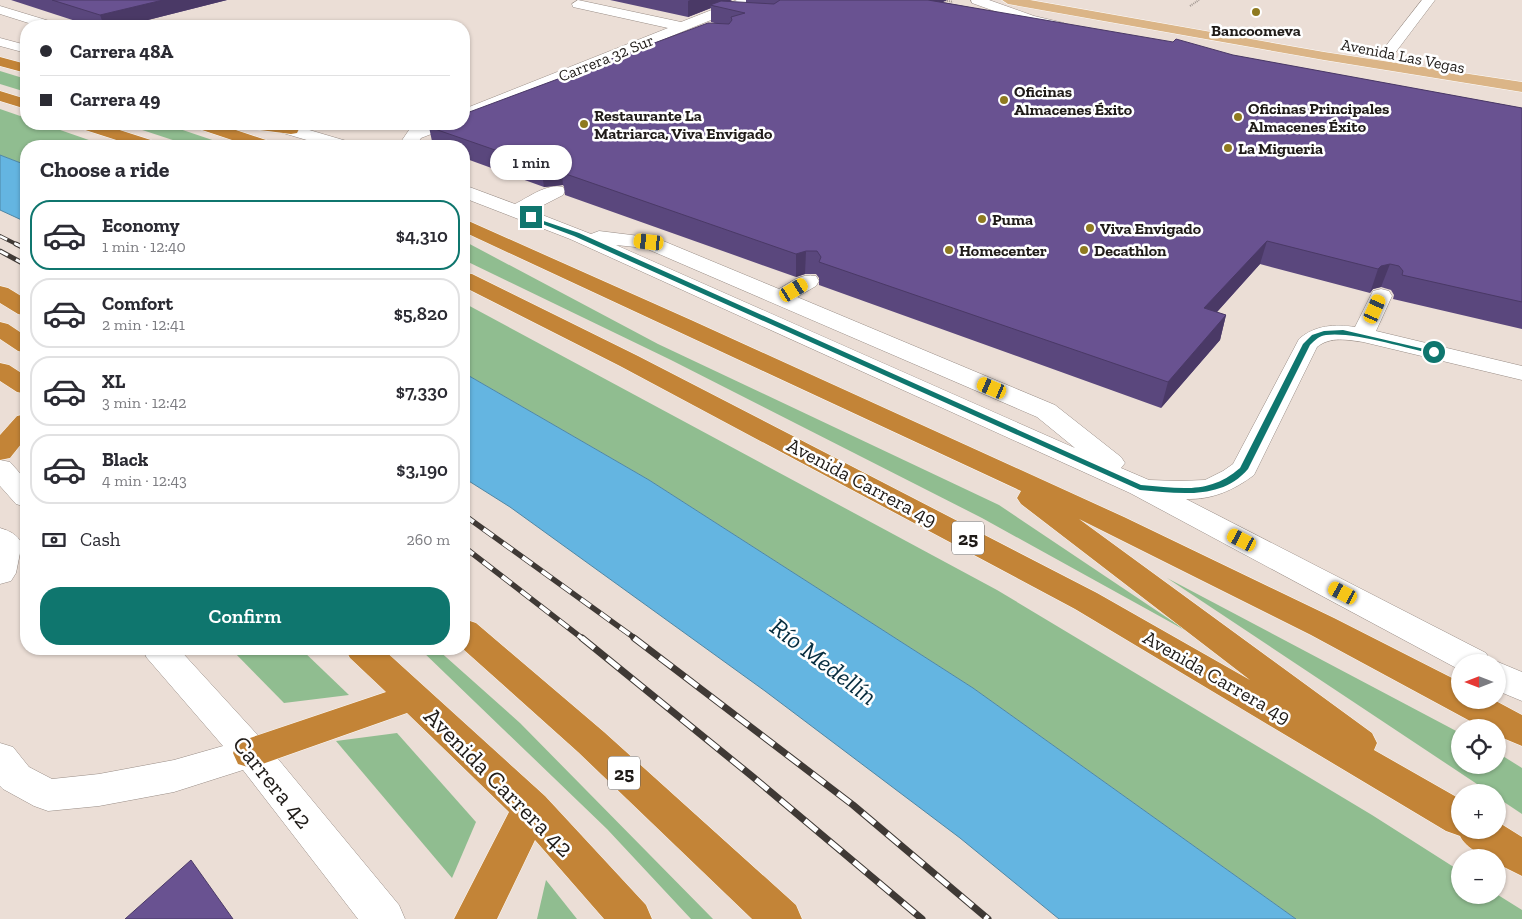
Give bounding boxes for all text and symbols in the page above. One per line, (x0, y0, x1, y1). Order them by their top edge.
marker: Bancoomeva (1250, 6, 1262, 18)
place label: Bancoomeva (1211, 21, 1301, 40)
street label: Carrera 32 Sur (556, 30, 657, 86)
street label: Avenida Las Vegas (1339, 35, 1467, 77)
text: Carrera 48A (70, 40, 173, 63)
place label: Oficinas Almacenes Éxito (1014, 82, 1133, 119)
text: Carrera 49 (70, 88, 160, 111)
marker: Oficinas Almacenes Éxito (998, 94, 1010, 106)
place label: Oficinas Principales Almacenes Éxito (1248, 99, 1389, 136)
place label: Restaurante La Matriarca, Viva Envigado (594, 106, 773, 143)
marker: Oficinas Principales Almacenes Éxito (1232, 111, 1244, 123)
marker: Restaurante La Matriarca, Viva Envigado (578, 118, 590, 130)
place label: La Migueria (1238, 139, 1323, 158)
marker: La Migueria (1222, 142, 1234, 154)
callout: 1 min (490, 144, 572, 180)
text: 1 min (512, 153, 550, 172)
text: Choose a ride (40, 156, 170, 183)
route end (520, 206, 542, 228)
place label: Puma (992, 210, 1033, 229)
icon: car (42, 213, 87, 258)
marker: Puma (976, 213, 988, 225)
text: Economy (102, 214, 180, 237)
place label: Viva Envigado (1100, 219, 1202, 238)
marker: Viva Envigado (1084, 222, 1096, 234)
text: $4,310 (396, 224, 448, 247)
car (633, 233, 664, 251)
text: 1 min · 12:40 (102, 237, 186, 256)
place label: Homecenter (959, 241, 1047, 260)
place label: Decathlon (1094, 241, 1167, 260)
marker: Homecenter (943, 244, 955, 256)
marker: Decathlon (1078, 244, 1090, 256)
car (777, 276, 810, 304)
icon: car (42, 291, 87, 336)
text: Comfort (102, 292, 173, 315)
car (1362, 292, 1387, 326)
text: $5,820 (394, 302, 448, 325)
text: 2 min · 12:41 (102, 315, 185, 334)
route start (1423, 341, 1445, 363)
icon: car (42, 369, 87, 414)
text: XL (102, 370, 125, 393)
car (975, 375, 1008, 401)
text: $7,330 (396, 380, 448, 403)
text: 3 min · 12:42 (102, 393, 187, 412)
street label: Avenida Carrera 49 (783, 432, 941, 532)
icon: car (42, 447, 87, 492)
text: Black (102, 448, 148, 471)
text: $3,190 (396, 458, 448, 481)
text: 4 min · 12:43 (102, 471, 187, 490)
road number: 25 (952, 522, 984, 554)
icon: cash (40, 526, 68, 554)
car (1225, 527, 1258, 553)
text: Cash (80, 528, 120, 551)
text: 260 m (407, 530, 450, 549)
car (1326, 579, 1359, 607)
button: Confirm (40, 587, 450, 645)
water label: Río Medellín (765, 611, 883, 711)
street label: Avenida Carrera 49 (1139, 625, 1295, 729)
north arrow (1451, 654, 1506, 709)
map controls (1451, 654, 1506, 904)
street label: Avenida Carrera 42 (418, 701, 580, 863)
button: locate (1451, 719, 1506, 774)
street label: Carrera 42 (227, 730, 319, 834)
road number: 25 (608, 756, 640, 790)
button: + (1451, 784, 1506, 839)
button: − (1451, 849, 1506, 904)

